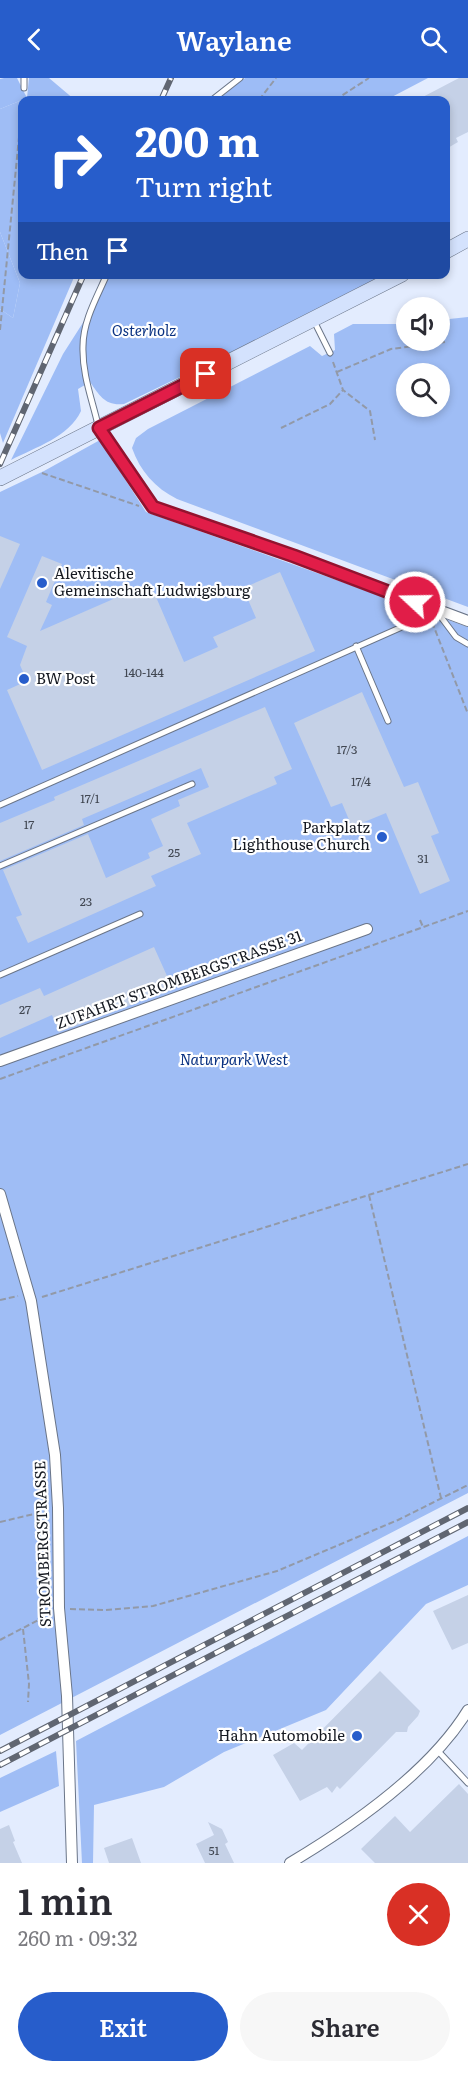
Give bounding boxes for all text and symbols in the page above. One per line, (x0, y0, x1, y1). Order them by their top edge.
text: Waylane (176, 19, 292, 59)
icon: back (18, 23, 51, 56)
icon: search (417, 23, 450, 56)
text: 200 m (135, 108, 260, 170)
icon: right (36, 120, 114, 198)
text: Turn right (135, 165, 272, 205)
text: Then (36, 234, 89, 267)
icon: arrive (101, 234, 134, 267)
map controls (396, 297, 450, 417)
button: sound (396, 297, 450, 351)
park label: Osterholz (112, 318, 176, 341)
pin (180, 348, 231, 399)
icon: arrive (189, 357, 222, 390)
button: search (396, 363, 450, 417)
place label: Alevitische Gemeinschaft Ludwigsburg (54, 561, 251, 601)
position arrow (383, 570, 447, 634)
marker: Alevitische Gemeinschaft Ludwigsburg (35, 576, 49, 590)
house number: 140-144 (124, 663, 164, 681)
place label: BW Post (36, 666, 95, 689)
marker: BW Post (17, 672, 31, 686)
house number: 17/3 (337, 740, 357, 758)
house number: 17/4 (351, 772, 371, 790)
house number: 17/1 (80, 789, 100, 807)
house number: 17 (24, 815, 34, 833)
place label: Parkplatz Lighthouse Church (232, 815, 370, 855)
marker: Parkplatz Lighthouse Church (375, 830, 389, 844)
house number: 25 (168, 843, 180, 861)
house number: 31 (417, 849, 429, 867)
house number: 23 (80, 892, 92, 910)
street label: ZUFAHRT STROMBERGSTRASSE 31 (52, 923, 305, 1034)
house number: 27 (19, 1000, 31, 1018)
park label: Naturpark West (180, 1047, 288, 1070)
street label: STROMBERGSTRASSE (27, 1460, 56, 1628)
place label: Hahn Automobile (218, 1723, 345, 1746)
marker: Hahn Automobile (350, 1729, 364, 1743)
house number: 51 (209, 1841, 220, 1859)
text: 1 min (18, 1873, 113, 1926)
button: close (387, 1883, 450, 1946)
text: 260 m · 09:32 (18, 1922, 137, 1952)
button: Exit (18, 1992, 228, 2061)
button: Share (240, 1992, 450, 2061)

